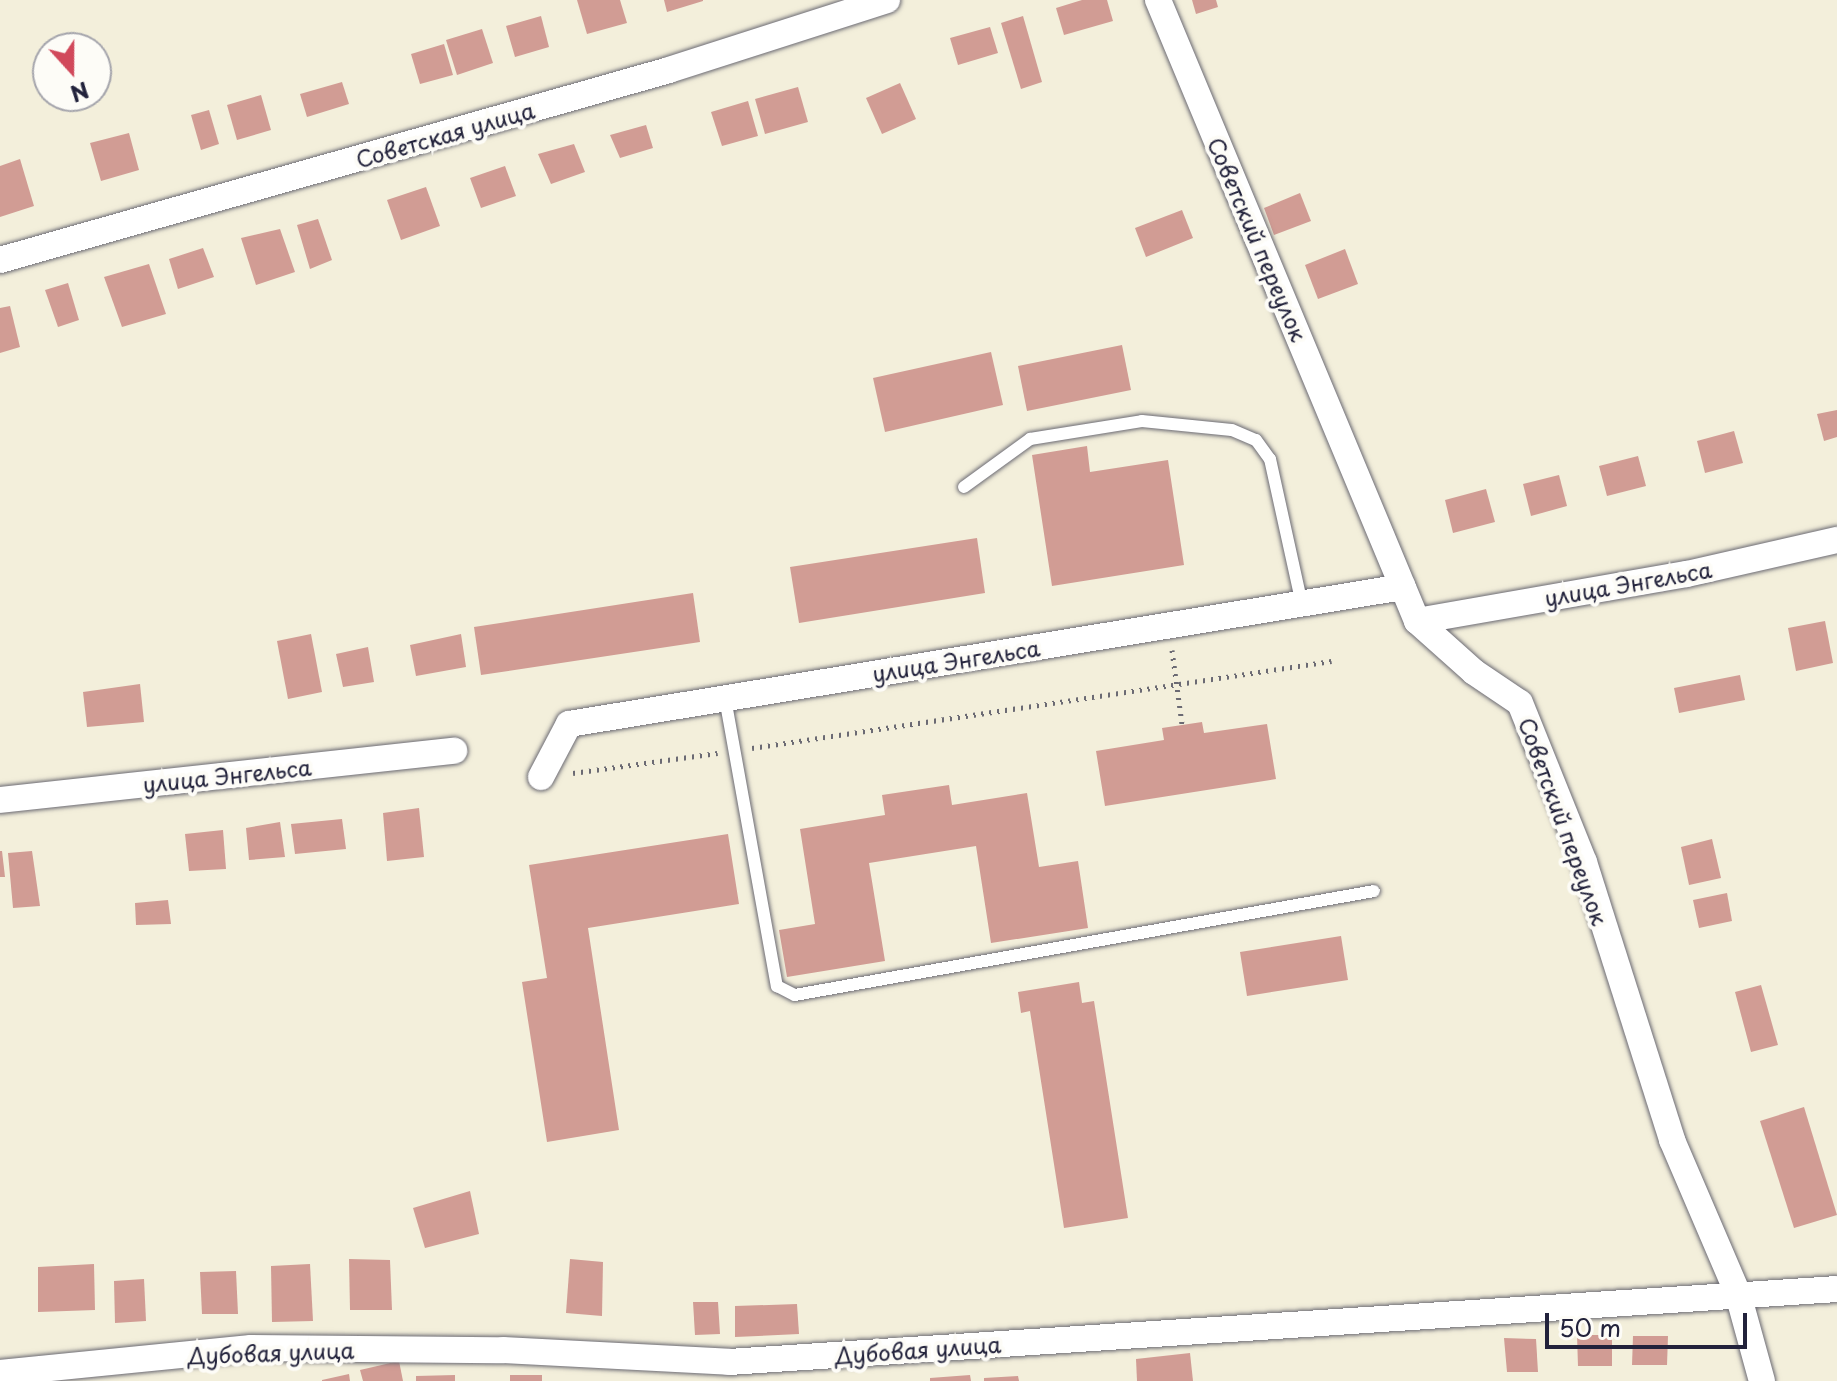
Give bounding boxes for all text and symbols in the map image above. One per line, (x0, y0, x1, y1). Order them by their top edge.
north arrow (32, 32, 112, 112)
text: N (66, 74, 94, 112)
street label: Советская улица (352, 96, 538, 172)
street label: Советский переулок (1203, 133, 1313, 345)
street label: улица Энгельса (1542, 555, 1714, 611)
street label: улица Энгельса (870, 634, 1042, 686)
street label: Советский переулок (1514, 714, 1614, 928)
street label: улица Энгельса (141, 753, 313, 797)
scale bar (1549, 1297, 1751, 1347)
text: 50 m (1559, 1309, 1621, 1345)
street label: Дубовая улица (834, 1330, 1002, 1368)
street label: Дубовая улица (187, 1336, 355, 1368)

